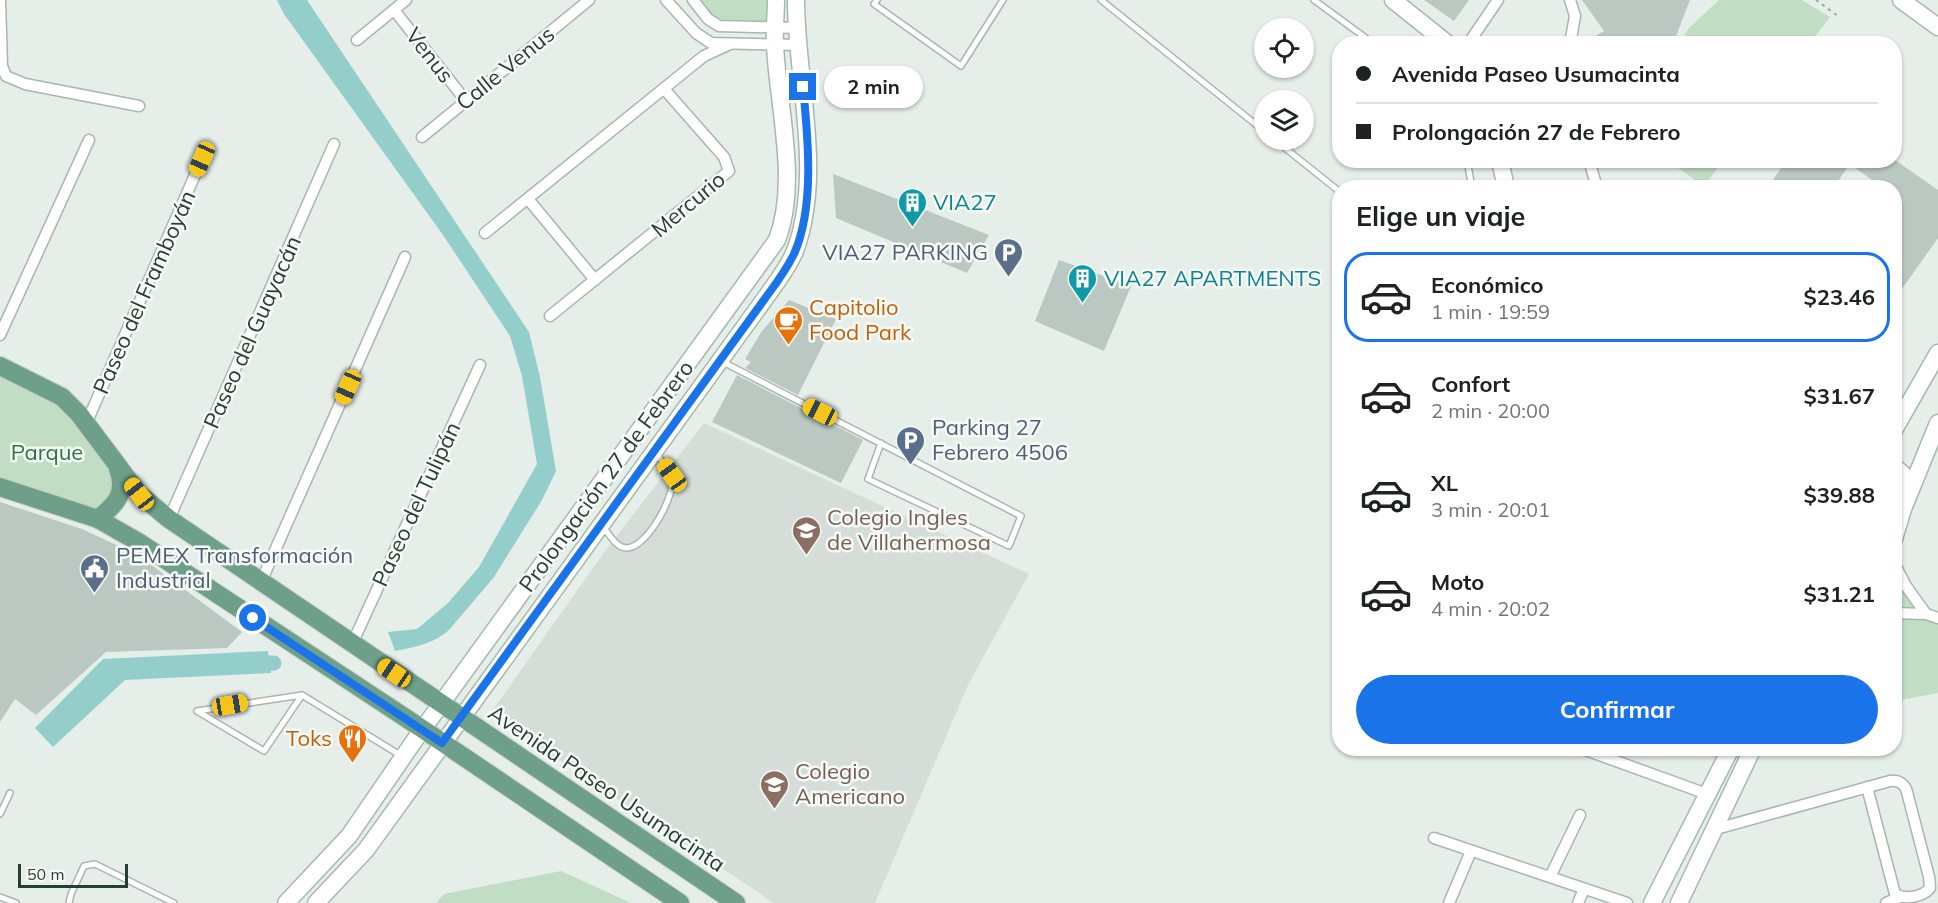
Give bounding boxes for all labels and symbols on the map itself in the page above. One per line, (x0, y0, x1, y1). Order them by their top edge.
street label: Calle Venus (450, 20, 560, 116)
street label: Venus (400, 22, 460, 88)
callout: 2 min (824, 66, 923, 108)
route end (789, 73, 816, 100)
car (186, 139, 218, 179)
street label: Mercurio (645, 165, 731, 243)
street label: Paseo del Framboyán (86, 186, 202, 398)
building icon: VIA27 (896, 186, 928, 228)
place label: VIA27 (933, 188, 997, 216)
street label: Paseo del Guayacán (197, 231, 307, 433)
parking icon: VIA27 PARKING (993, 236, 1025, 278)
place label: VIA27 PARKING (822, 238, 988, 266)
building icon: VIA27 APARTMENTS (1067, 262, 1099, 304)
place label: VIA27 APARTMENTS (1104, 264, 1321, 292)
place label: Capitolio Food Park (809, 293, 912, 346)
cafe icon: Capitolio Food Park (772, 304, 804, 346)
street label: Prolongación 27 de Febrero (513, 355, 699, 597)
car (332, 367, 364, 407)
car (800, 396, 840, 428)
place label: Parking 27 Febrero 4506 (932, 413, 1068, 466)
street label: Paseo del Tulipán (366, 417, 466, 591)
parking icon: Parking 27 Febrero 4506 (895, 424, 927, 466)
park label: Parque (11, 438, 83, 466)
car (654, 455, 690, 495)
car (121, 474, 157, 514)
place label: Colegio Ingles de Villahermosa (827, 503, 991, 556)
school or university icon: Colegio Ingles de Villahermosa (790, 514, 822, 556)
place label: PEMEX Transformación Industrial (116, 541, 353, 594)
public building icon: PEMEX Transformación Industrial (79, 552, 111, 594)
route start (239, 604, 266, 631)
car (374, 655, 414, 691)
car (211, 693, 249, 717)
street label: Avenida Paseo Usumacinta (483, 698, 731, 878)
restaurant icon: Toks (337, 722, 369, 764)
place label: Toks (286, 724, 332, 752)
place label: Colegio Americano (795, 757, 905, 810)
school or university icon: Colegio Americano (758, 768, 790, 810)
scale bar (18, 861, 128, 888)

